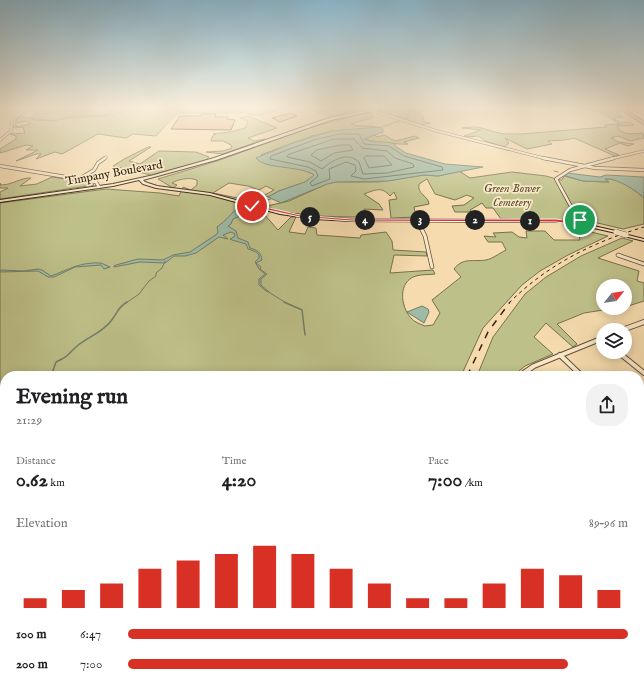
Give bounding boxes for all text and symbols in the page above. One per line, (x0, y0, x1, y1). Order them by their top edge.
street label: Timpany Boulevard (64, 157, 164, 190)
park label: Green Bower Cemetery (484, 181, 541, 210)
pin (235, 189, 269, 223)
icon: check (241, 195, 263, 217)
pin (563, 203, 597, 237)
pin: 5 (300, 207, 320, 227)
icon: arrive (569, 209, 591, 231)
text: 5 (308, 210, 312, 224)
pin: 4 (355, 210, 375, 230)
pin: 3 (410, 210, 430, 230)
pin: 2 (465, 210, 485, 230)
pin: 1 (520, 211, 540, 231)
text: 4 (362, 213, 368, 227)
text: 3 (418, 213, 422, 227)
text: 2 (472, 213, 478, 227)
text: 1 (528, 214, 532, 228)
north arrow (596, 279, 632, 315)
map controls (596, 279, 632, 359)
button: layers (596, 323, 632, 359)
text: Evening run (16, 383, 128, 411)
button: share (586, 384, 628, 426)
text: 21:29 (16, 412, 42, 429)
text: Distance (16, 454, 56, 468)
text: Time (222, 454, 246, 468)
text: Pace (428, 454, 449, 468)
text: 0.62 (16, 468, 48, 493)
text: 4:20 (222, 468, 256, 493)
text: 7:00 (428, 468, 462, 493)
text: km (48, 476, 65, 490)
text: /km (462, 476, 483, 490)
text: Elevation (16, 515, 68, 532)
text: 89–96 m (589, 515, 628, 532)
text: 100 m (16, 626, 46, 643)
text: 6:47 (80, 626, 101, 643)
text: 200 m (16, 656, 48, 673)
text: 7:00 (80, 656, 102, 673)

